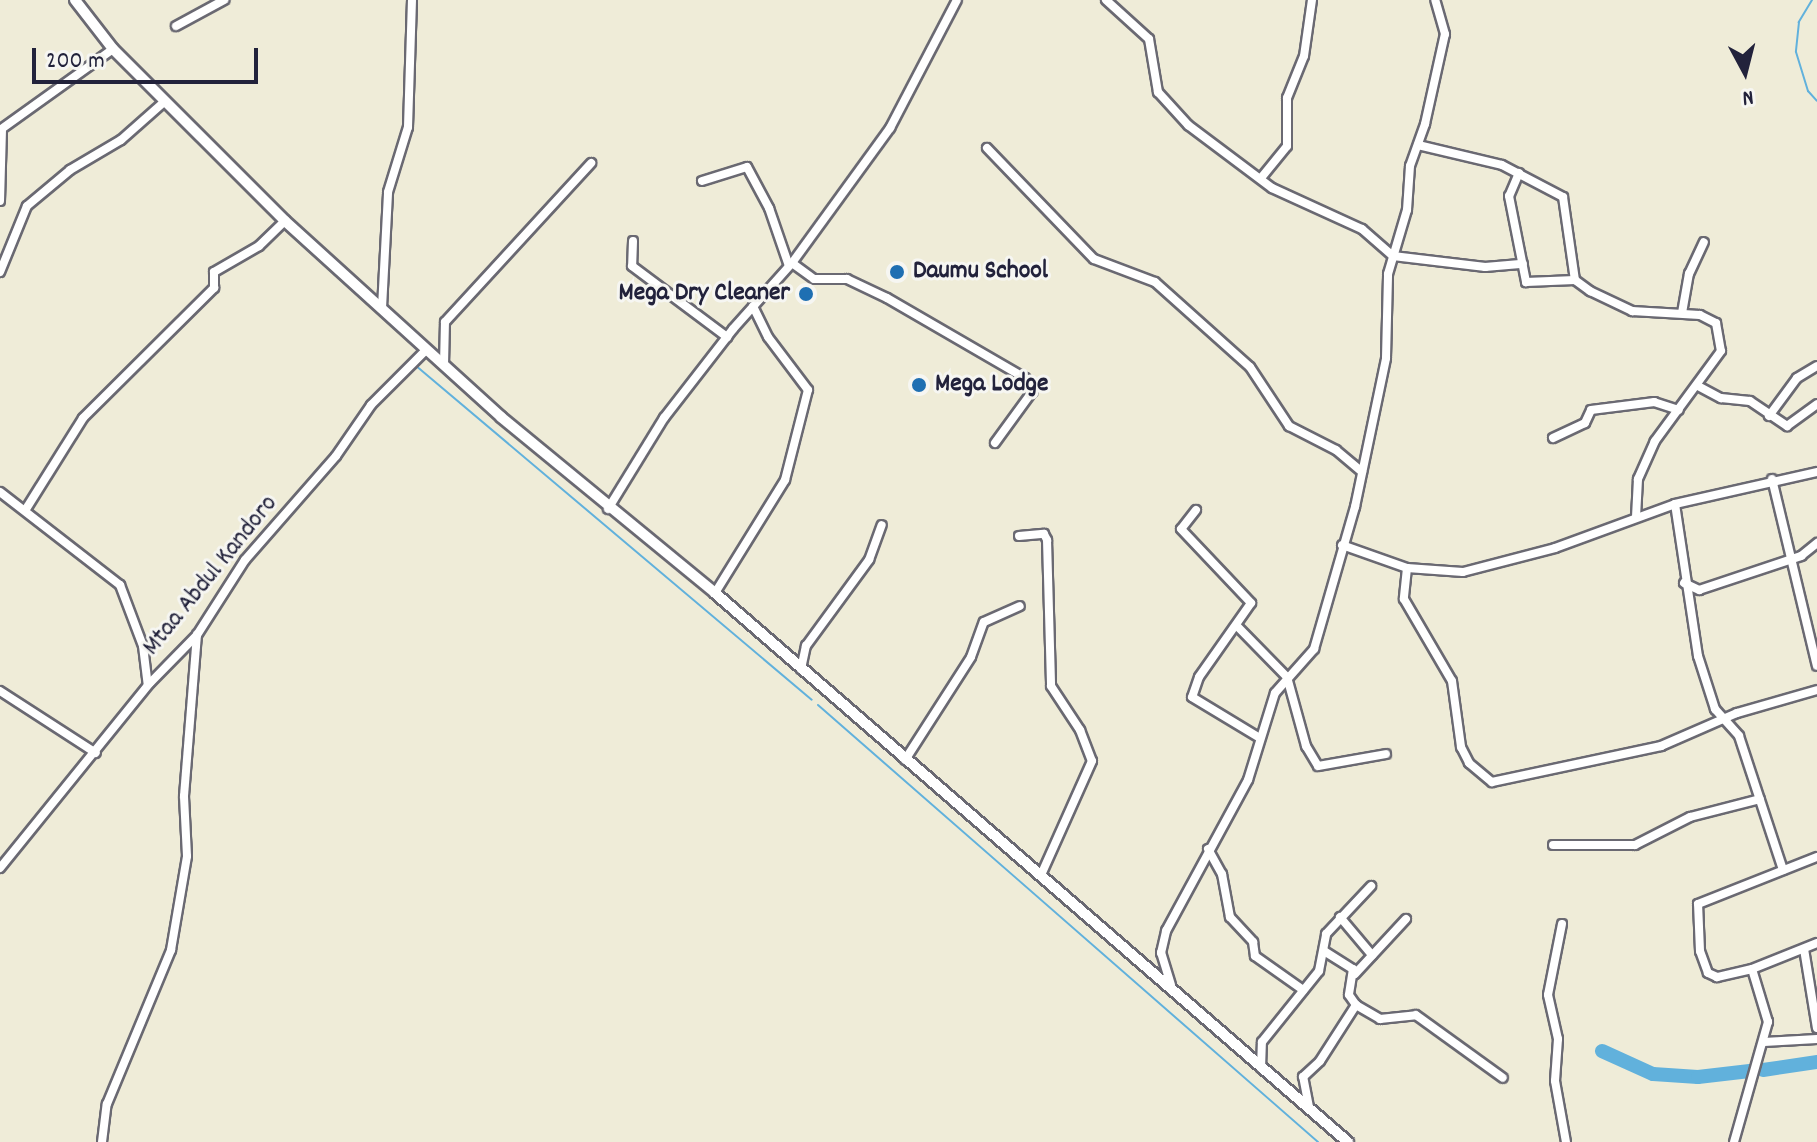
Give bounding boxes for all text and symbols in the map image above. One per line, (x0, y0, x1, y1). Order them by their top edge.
scale bar (36, 32, 262, 82)
north arrow (1705, 32, 1785, 112)
text: 200 m (46, 45, 105, 79)
text: N (1741, 80, 1755, 112)
place label: Daumu School (913, 256, 1048, 288)
marker: Daumu School (888, 263, 906, 281)
place label: Mega Dry Cleaner (618, 278, 790, 310)
marker: Mega Dry Cleaner (797, 285, 815, 303)
place label: Mega Lodge (935, 369, 1048, 401)
marker: Mega Lodge (910, 376, 928, 394)
street label: Mtaa Abdul Kandoro (137, 489, 285, 663)

